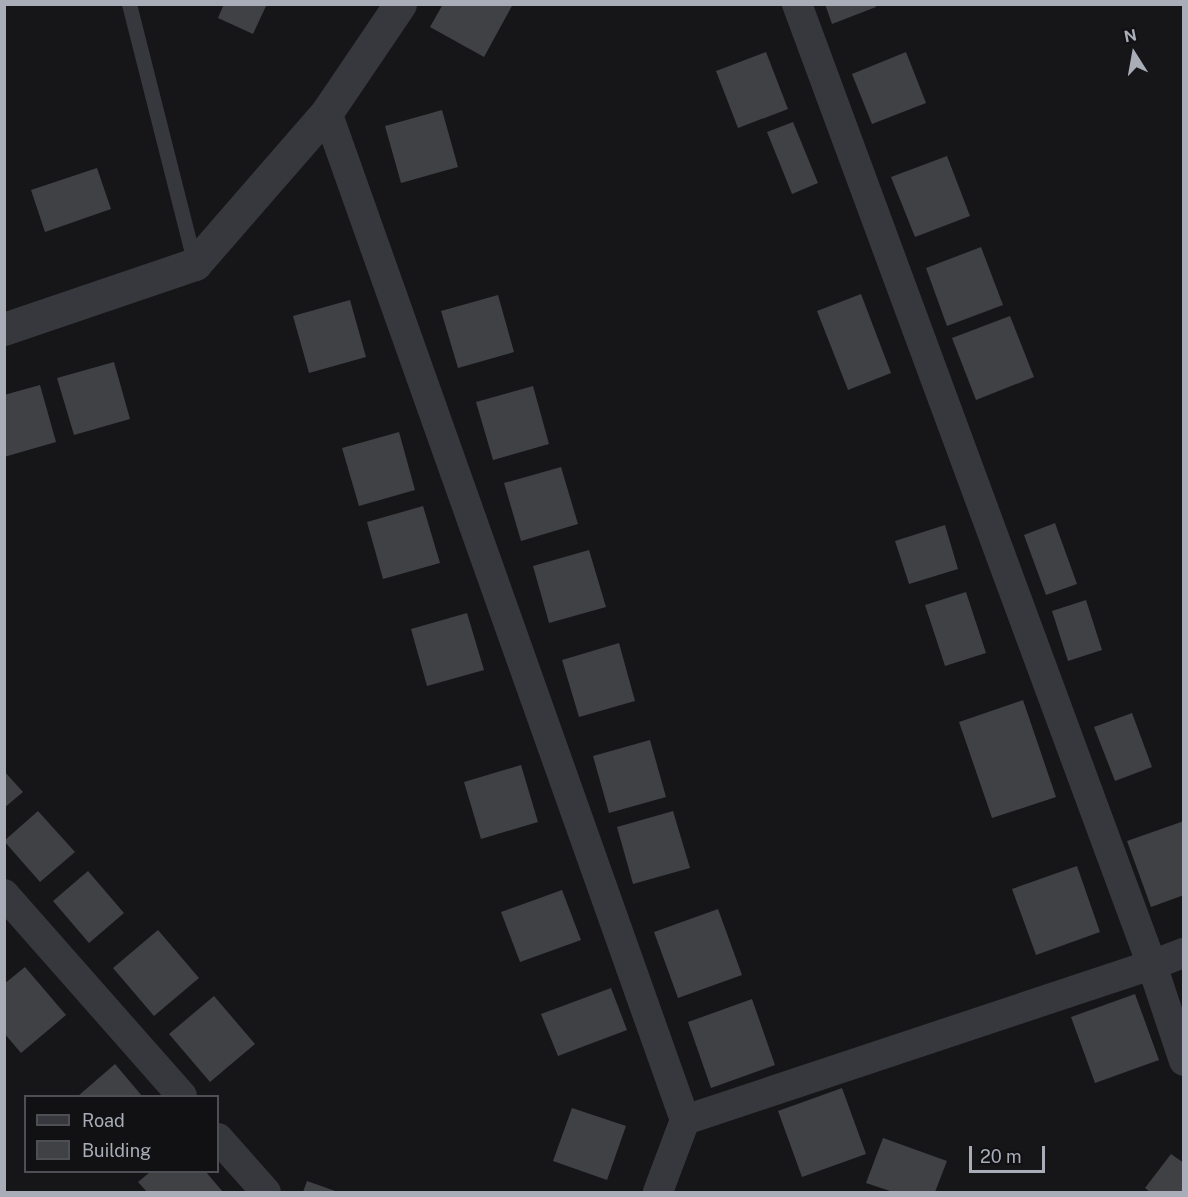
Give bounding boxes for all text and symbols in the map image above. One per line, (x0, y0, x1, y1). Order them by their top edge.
north arrow (1104, 24, 1164, 84)
text: N (1123, 25, 1138, 46)
legend (24, 1095, 219, 1173)
text: Road (82, 1110, 125, 1131)
scale bar (972, 1134, 1048, 1172)
text: Building (82, 1140, 151, 1161)
text: 20 m (980, 1146, 1022, 1167)

